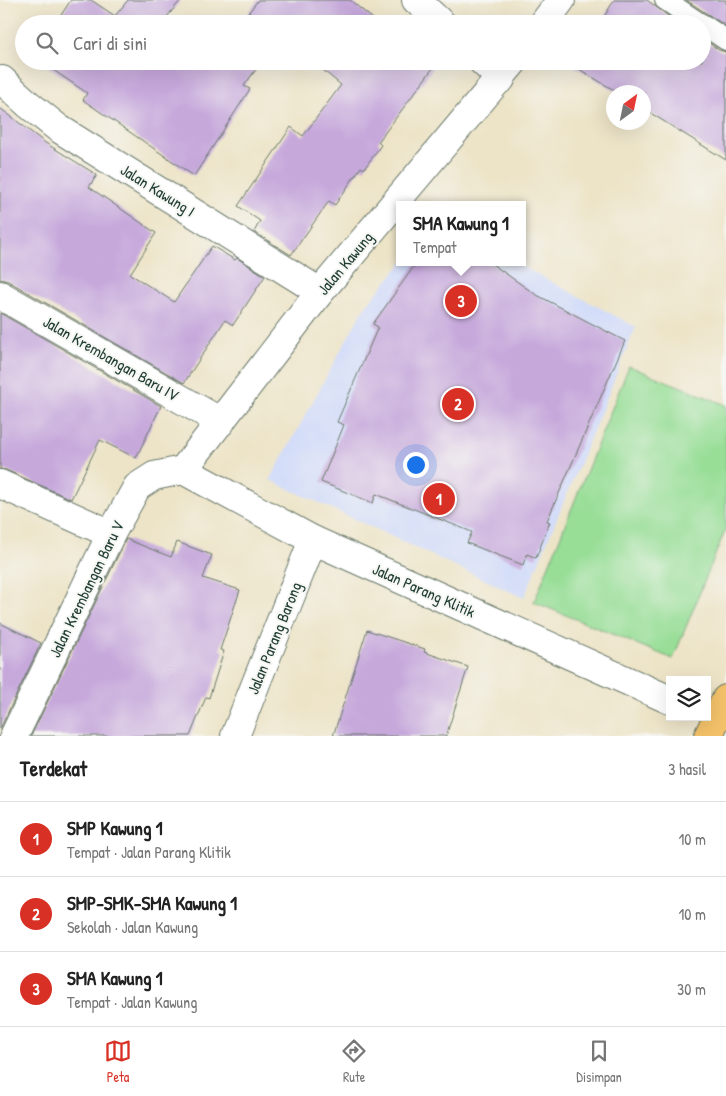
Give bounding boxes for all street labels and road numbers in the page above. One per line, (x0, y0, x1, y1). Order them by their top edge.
street label: Jalan Kawung I (117, 158, 199, 222)
street label: Jalan Kawung (312, 227, 378, 299)
street label: Jalan Krembangan Baru IV (39, 310, 183, 406)
street label: Jalan Krembangan Baru V (43, 517, 129, 661)
street label: Jalan Parang Klitik (369, 558, 479, 623)
street label: Jalan Parang Barong (241, 579, 307, 697)

